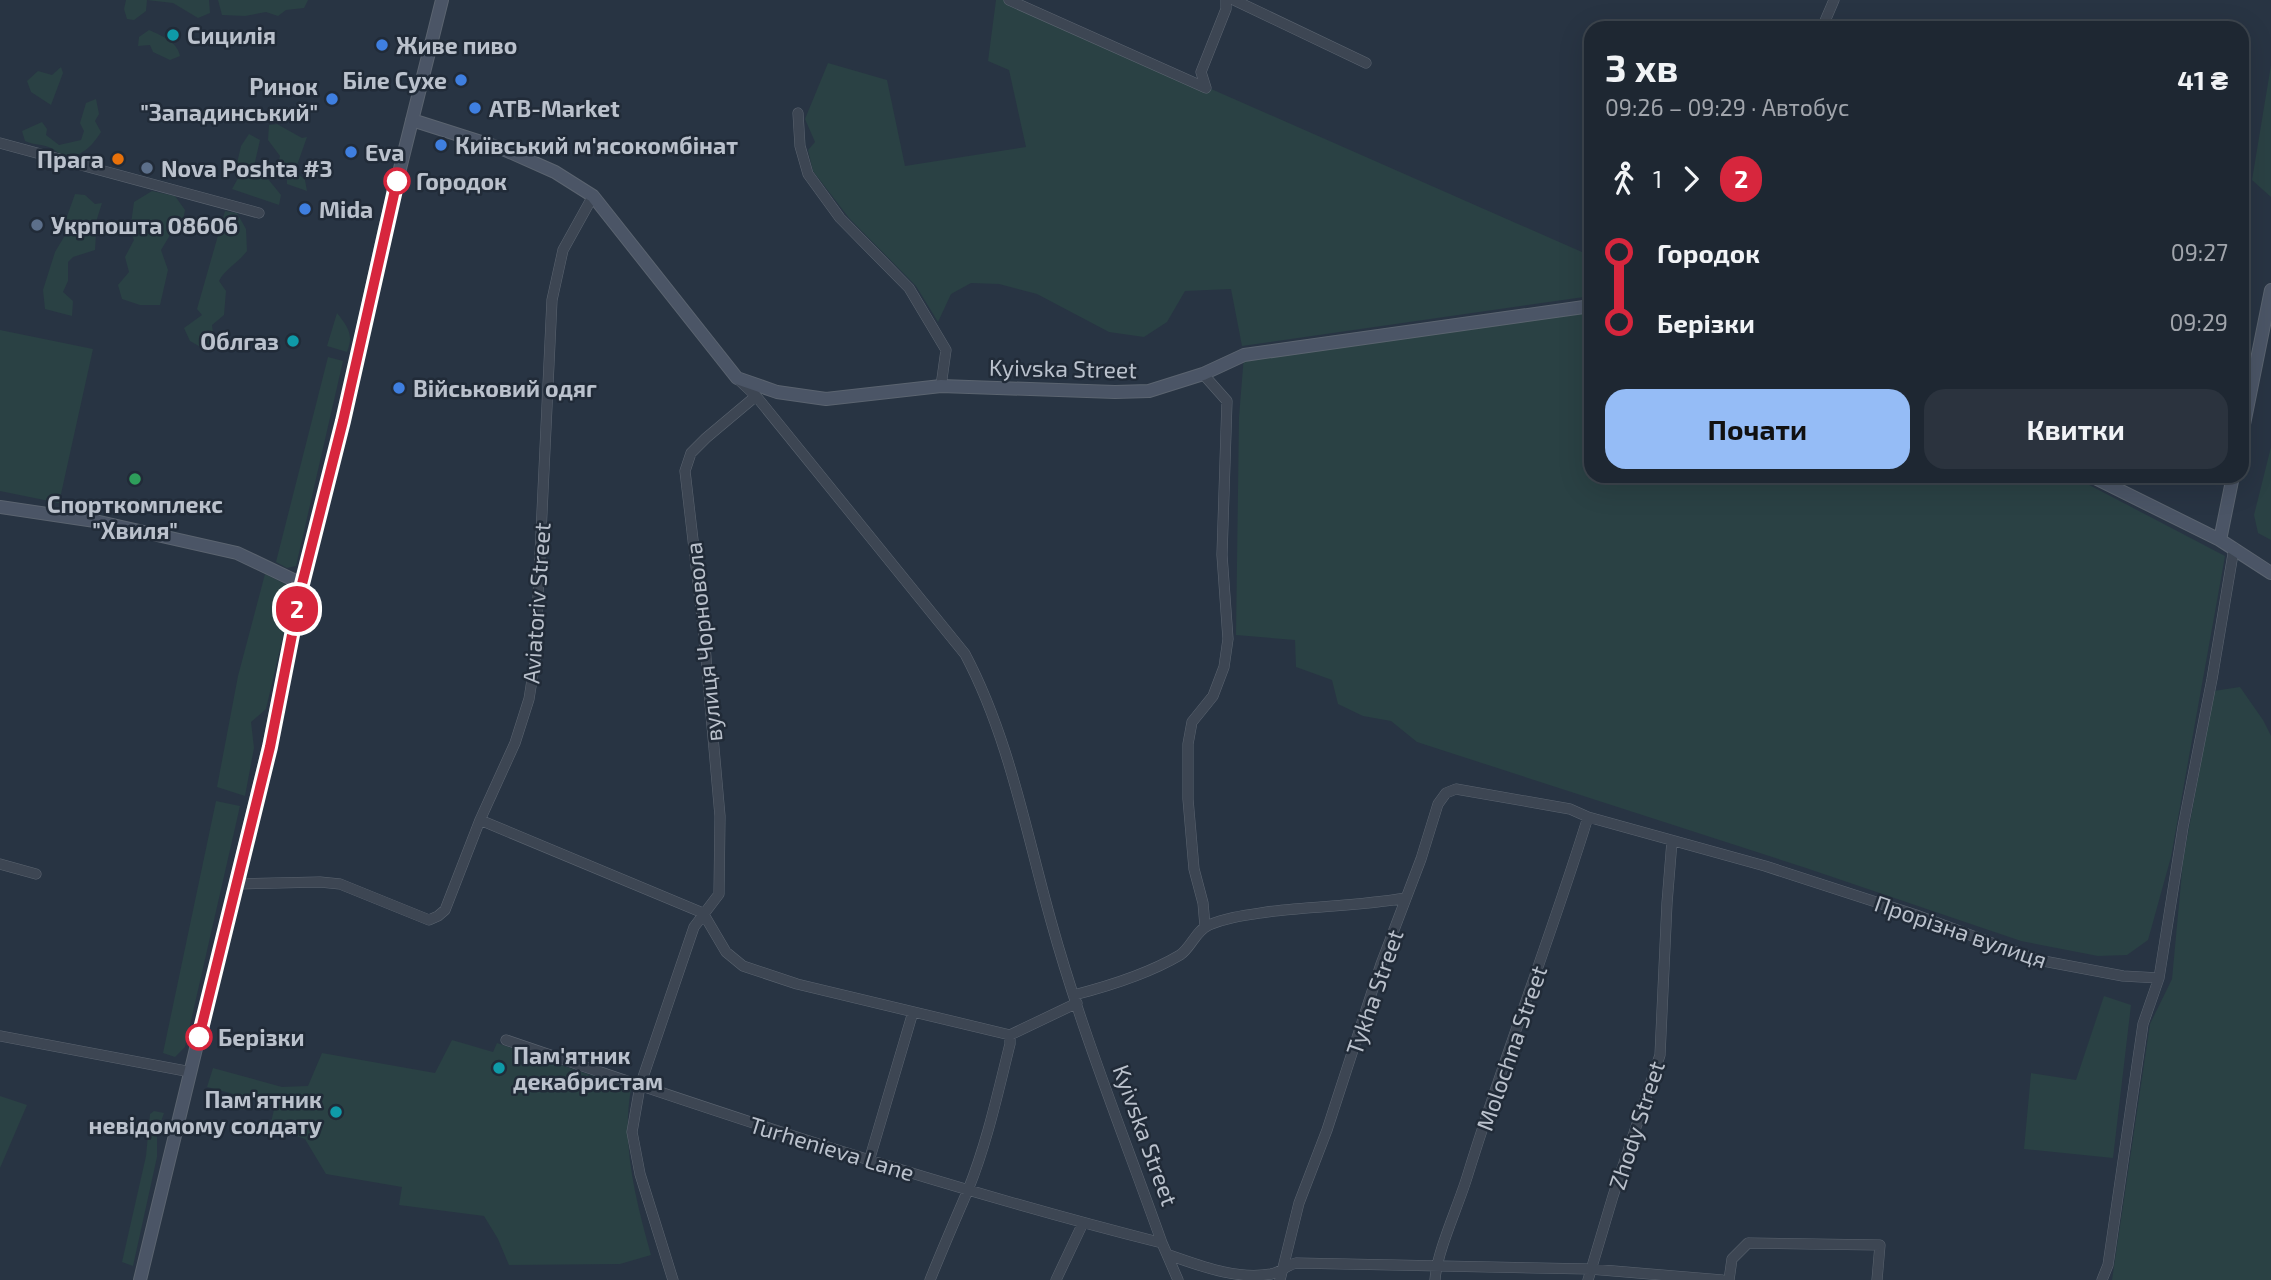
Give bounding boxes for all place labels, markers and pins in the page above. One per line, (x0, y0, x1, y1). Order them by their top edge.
place label: Сицилія (187, 21, 276, 49)
marker: Сицилія (165, 27, 181, 43)
place label: Живе пиво (396, 31, 517, 59)
marker: Живе пиво (374, 37, 390, 53)
place label: Біле Сухе (342, 66, 447, 94)
place label: Ринок "Западинський" (140, 72, 318, 126)
marker: Біле Сухе (453, 72, 469, 88)
marker: Ринок "Западинський" (324, 91, 340, 107)
place label: ATB-Market (489, 94, 620, 122)
marker: ATB-Market (467, 100, 483, 116)
place label: Київський м'ясокомбінат (455, 131, 738, 159)
marker: Київський м'ясокомбінат (433, 137, 449, 153)
place label: Eva (365, 138, 404, 166)
marker: Eva (343, 144, 359, 160)
place label: Прага (37, 145, 104, 173)
marker: Прага (110, 151, 126, 167)
place label: Nova Poshta #3 (161, 154, 333, 182)
marker: Nova Poshta #3 (139, 160, 155, 176)
place label: Городок (416, 167, 507, 195)
marker: Городок (384, 168, 410, 194)
place label: Mida (319, 195, 373, 223)
marker: Mida (297, 201, 313, 217)
place label: Укрпошта 08606 (51, 211, 238, 239)
marker: Укрпошта 08606 (29, 217, 45, 233)
place label: Облгаз (200, 327, 279, 355)
marker: Облгаз (285, 333, 301, 349)
place label: Військовий одяг (413, 374, 597, 402)
marker: Військовий одяг (391, 380, 407, 396)
marker: Спорткомплекс "Хвиля" (127, 471, 143, 487)
place label: Спорткомплекс "Хвиля" (47, 490, 223, 544)
place label: Берізки (218, 1023, 305, 1051)
marker: Берізки (186, 1024, 212, 1050)
place label: Пам'ятник декабристам (513, 1041, 663, 1095)
marker: Пам'ятник декабристам (491, 1060, 507, 1076)
place label: Пам'ятник невідомому солдату (89, 1085, 322, 1139)
marker: Пам'ятник невідомому солдату (328, 1104, 344, 1120)

